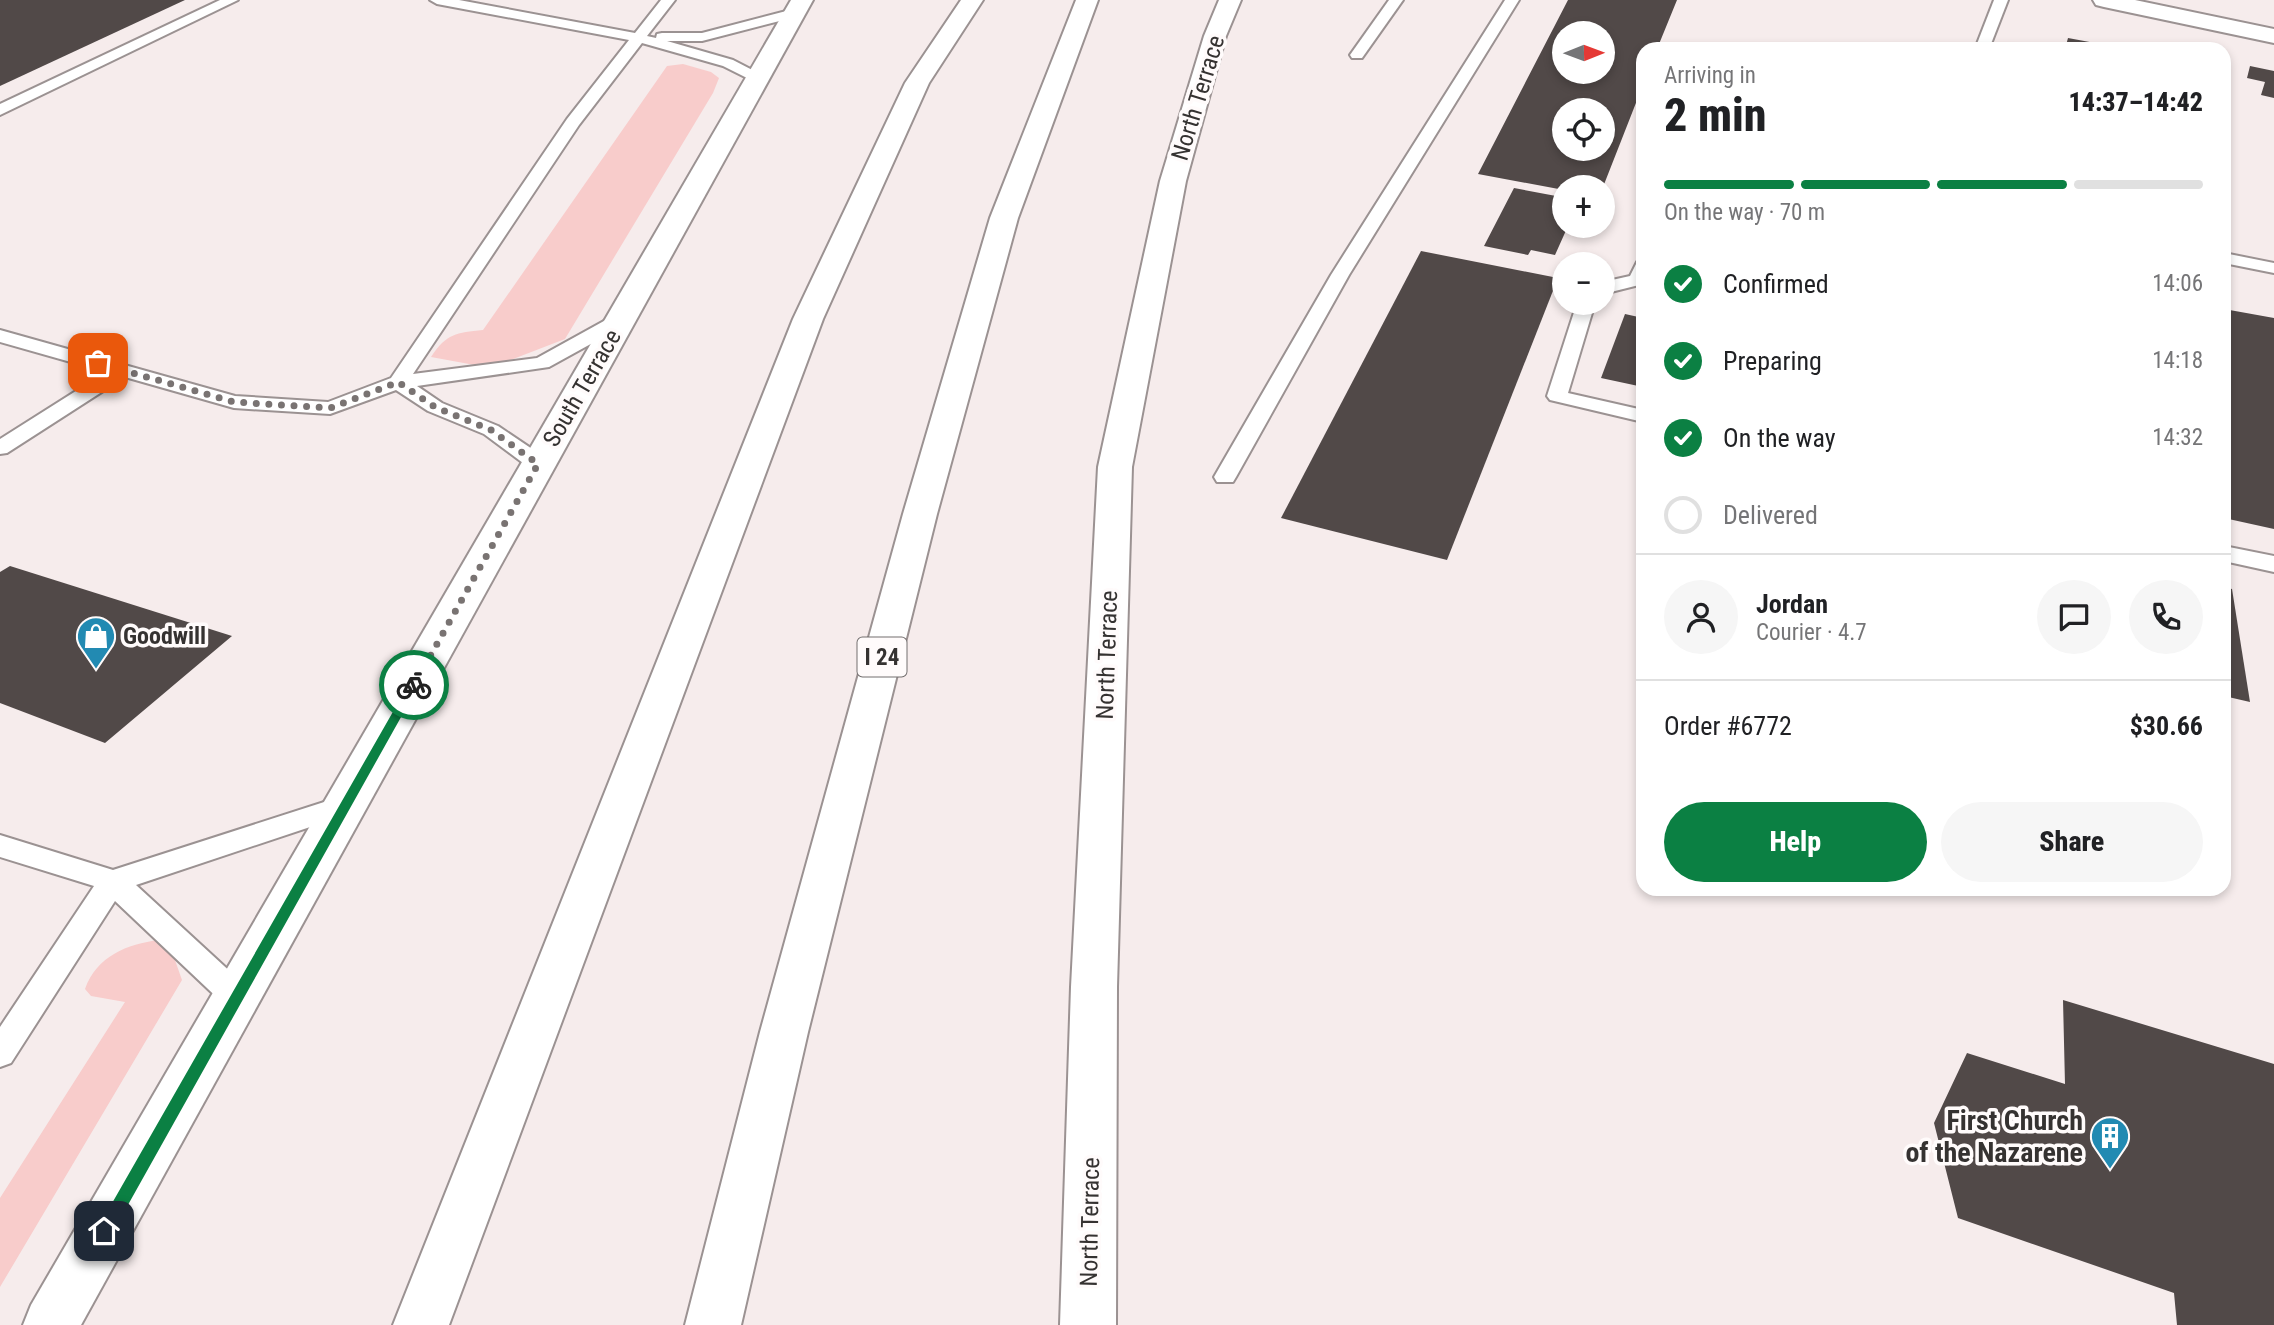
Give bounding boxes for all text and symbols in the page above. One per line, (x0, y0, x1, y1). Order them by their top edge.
north arrow (1552, 21, 1615, 84)
map controls (1552, 21, 1615, 315)
street label: North Terrace (1166, 32, 1230, 164)
text: Arriving in (1664, 62, 1756, 89)
text: 14:37–14:42 (2069, 87, 2203, 117)
text: 2 min (1664, 88, 1767, 142)
button: locate (1552, 98, 1615, 161)
button: + (1552, 175, 1615, 238)
text: On the way · 70 m (1664, 199, 1825, 226)
button: − (1552, 252, 1615, 315)
icon: check (1664, 265, 1702, 303)
text: Confirmed (1723, 269, 1829, 299)
text: 14:06 (2152, 270, 2203, 297)
street label: South Terrace (537, 325, 627, 451)
pin (68, 333, 128, 393)
icon: check (1664, 342, 1702, 380)
icon: bag (79, 344, 117, 382)
text: Preparing (1723, 346, 1822, 376)
text: 14:18 (2152, 347, 2203, 374)
icon: check (1664, 419, 1702, 457)
text: On the way (1723, 423, 1836, 453)
text: 14:32 (2152, 424, 2203, 451)
text: Delivered (1723, 500, 1818, 530)
button: person (1664, 580, 1738, 654)
button: chat (2037, 580, 2111, 654)
button: phone (2129, 580, 2203, 654)
text: Jordan (1756, 589, 1828, 619)
street label: North Terrace (1091, 590, 1123, 720)
shop icon: Goodwill (75, 615, 117, 670)
text: Courier · 4.7 (1756, 619, 1867, 646)
place label: Goodwill (123, 622, 206, 650)
road number: I 24 (858, 638, 906, 677)
courier (379, 650, 449, 720)
icon: bike (395, 666, 433, 704)
text: Order #6772 (1664, 711, 1792, 741)
text: $30.66 (2130, 711, 2203, 741)
button: Help (1664, 802, 1927, 882)
button: Share (1941, 802, 2203, 882)
place label: First Church of the Nazarene (1905, 1104, 2083, 1169)
building icon: First Church of the Nazarene (2089, 1115, 2131, 1170)
street label: North Terrace (1075, 1157, 1105, 1287)
pin (74, 1201, 134, 1261)
icon: home (85, 1212, 123, 1250)

